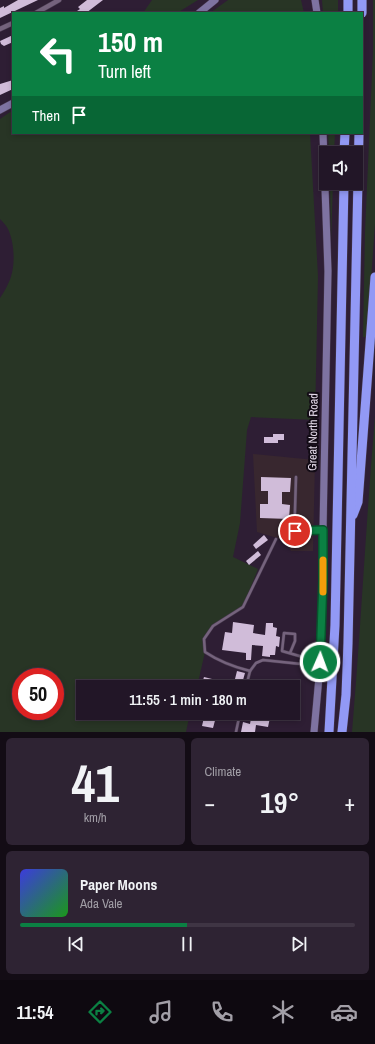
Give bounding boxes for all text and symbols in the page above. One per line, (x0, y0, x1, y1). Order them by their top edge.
text: 150 m (98, 23, 163, 61)
icon: left (32, 28, 84, 80)
text: Turn left (98, 59, 151, 84)
icon: arrive (68, 104, 90, 126)
text: Then (32, 105, 60, 126)
map controls (319, 146, 363, 190)
button: sound (319, 146, 363, 190)
street label: Great North Road (304, 393, 322, 471)
pin (278, 514, 312, 548)
icon: arrive (284, 520, 306, 542)
position arrow (299, 641, 341, 683)
speed limit sign: 50 (12, 668, 64, 720)
text: 11:55 · 1 min · 180 m (129, 689, 247, 710)
text: 41 (72, 748, 119, 818)
text: Climate (205, 763, 241, 780)
text: 19° (260, 782, 299, 822)
text: − (205, 788, 215, 818)
text: + (344, 788, 355, 818)
text: km/h (84, 809, 107, 826)
text: Paper Moons (80, 874, 157, 895)
text: Ada Vale (80, 895, 122, 912)
icon: previous (65, 933, 87, 955)
icon: pause (176, 933, 198, 955)
icon: next (288, 933, 310, 955)
icon: directions (86, 998, 114, 1026)
icon: music (147, 998, 175, 1026)
icon: phone (208, 998, 236, 1026)
icon: climate (269, 998, 297, 1026)
icon: car (330, 998, 358, 1026)
text: 11:54 (17, 1000, 53, 1025)

